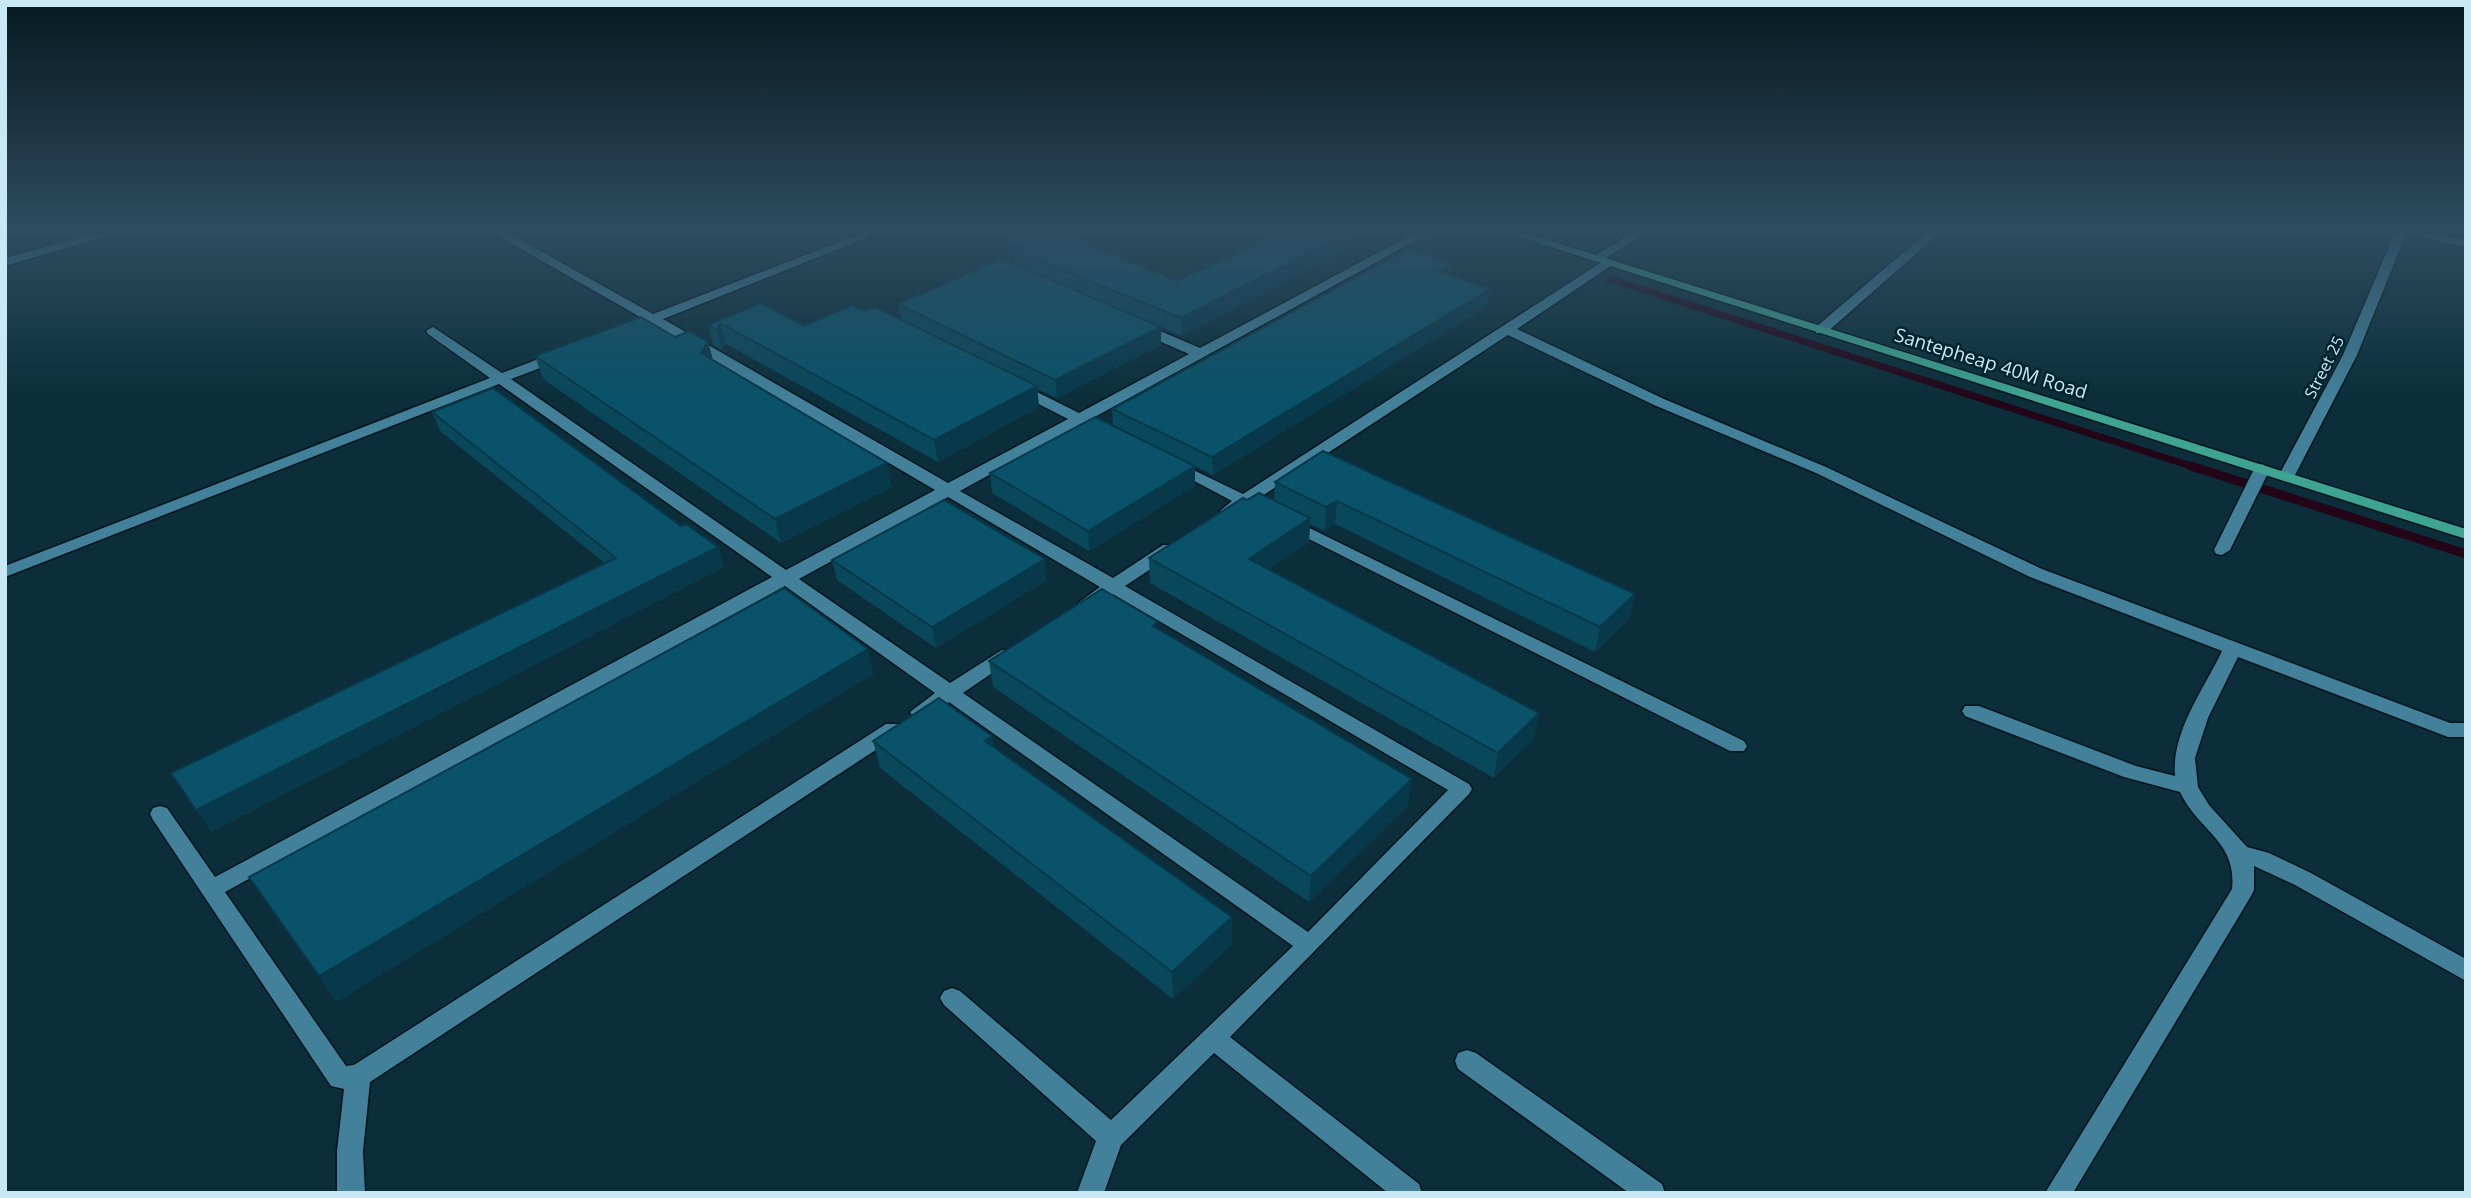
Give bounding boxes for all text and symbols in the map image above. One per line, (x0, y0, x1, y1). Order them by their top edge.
street label: Santepheap 40M Road (1891, 321, 2091, 405)
street label: Street 25 (2299, 332, 2349, 402)

